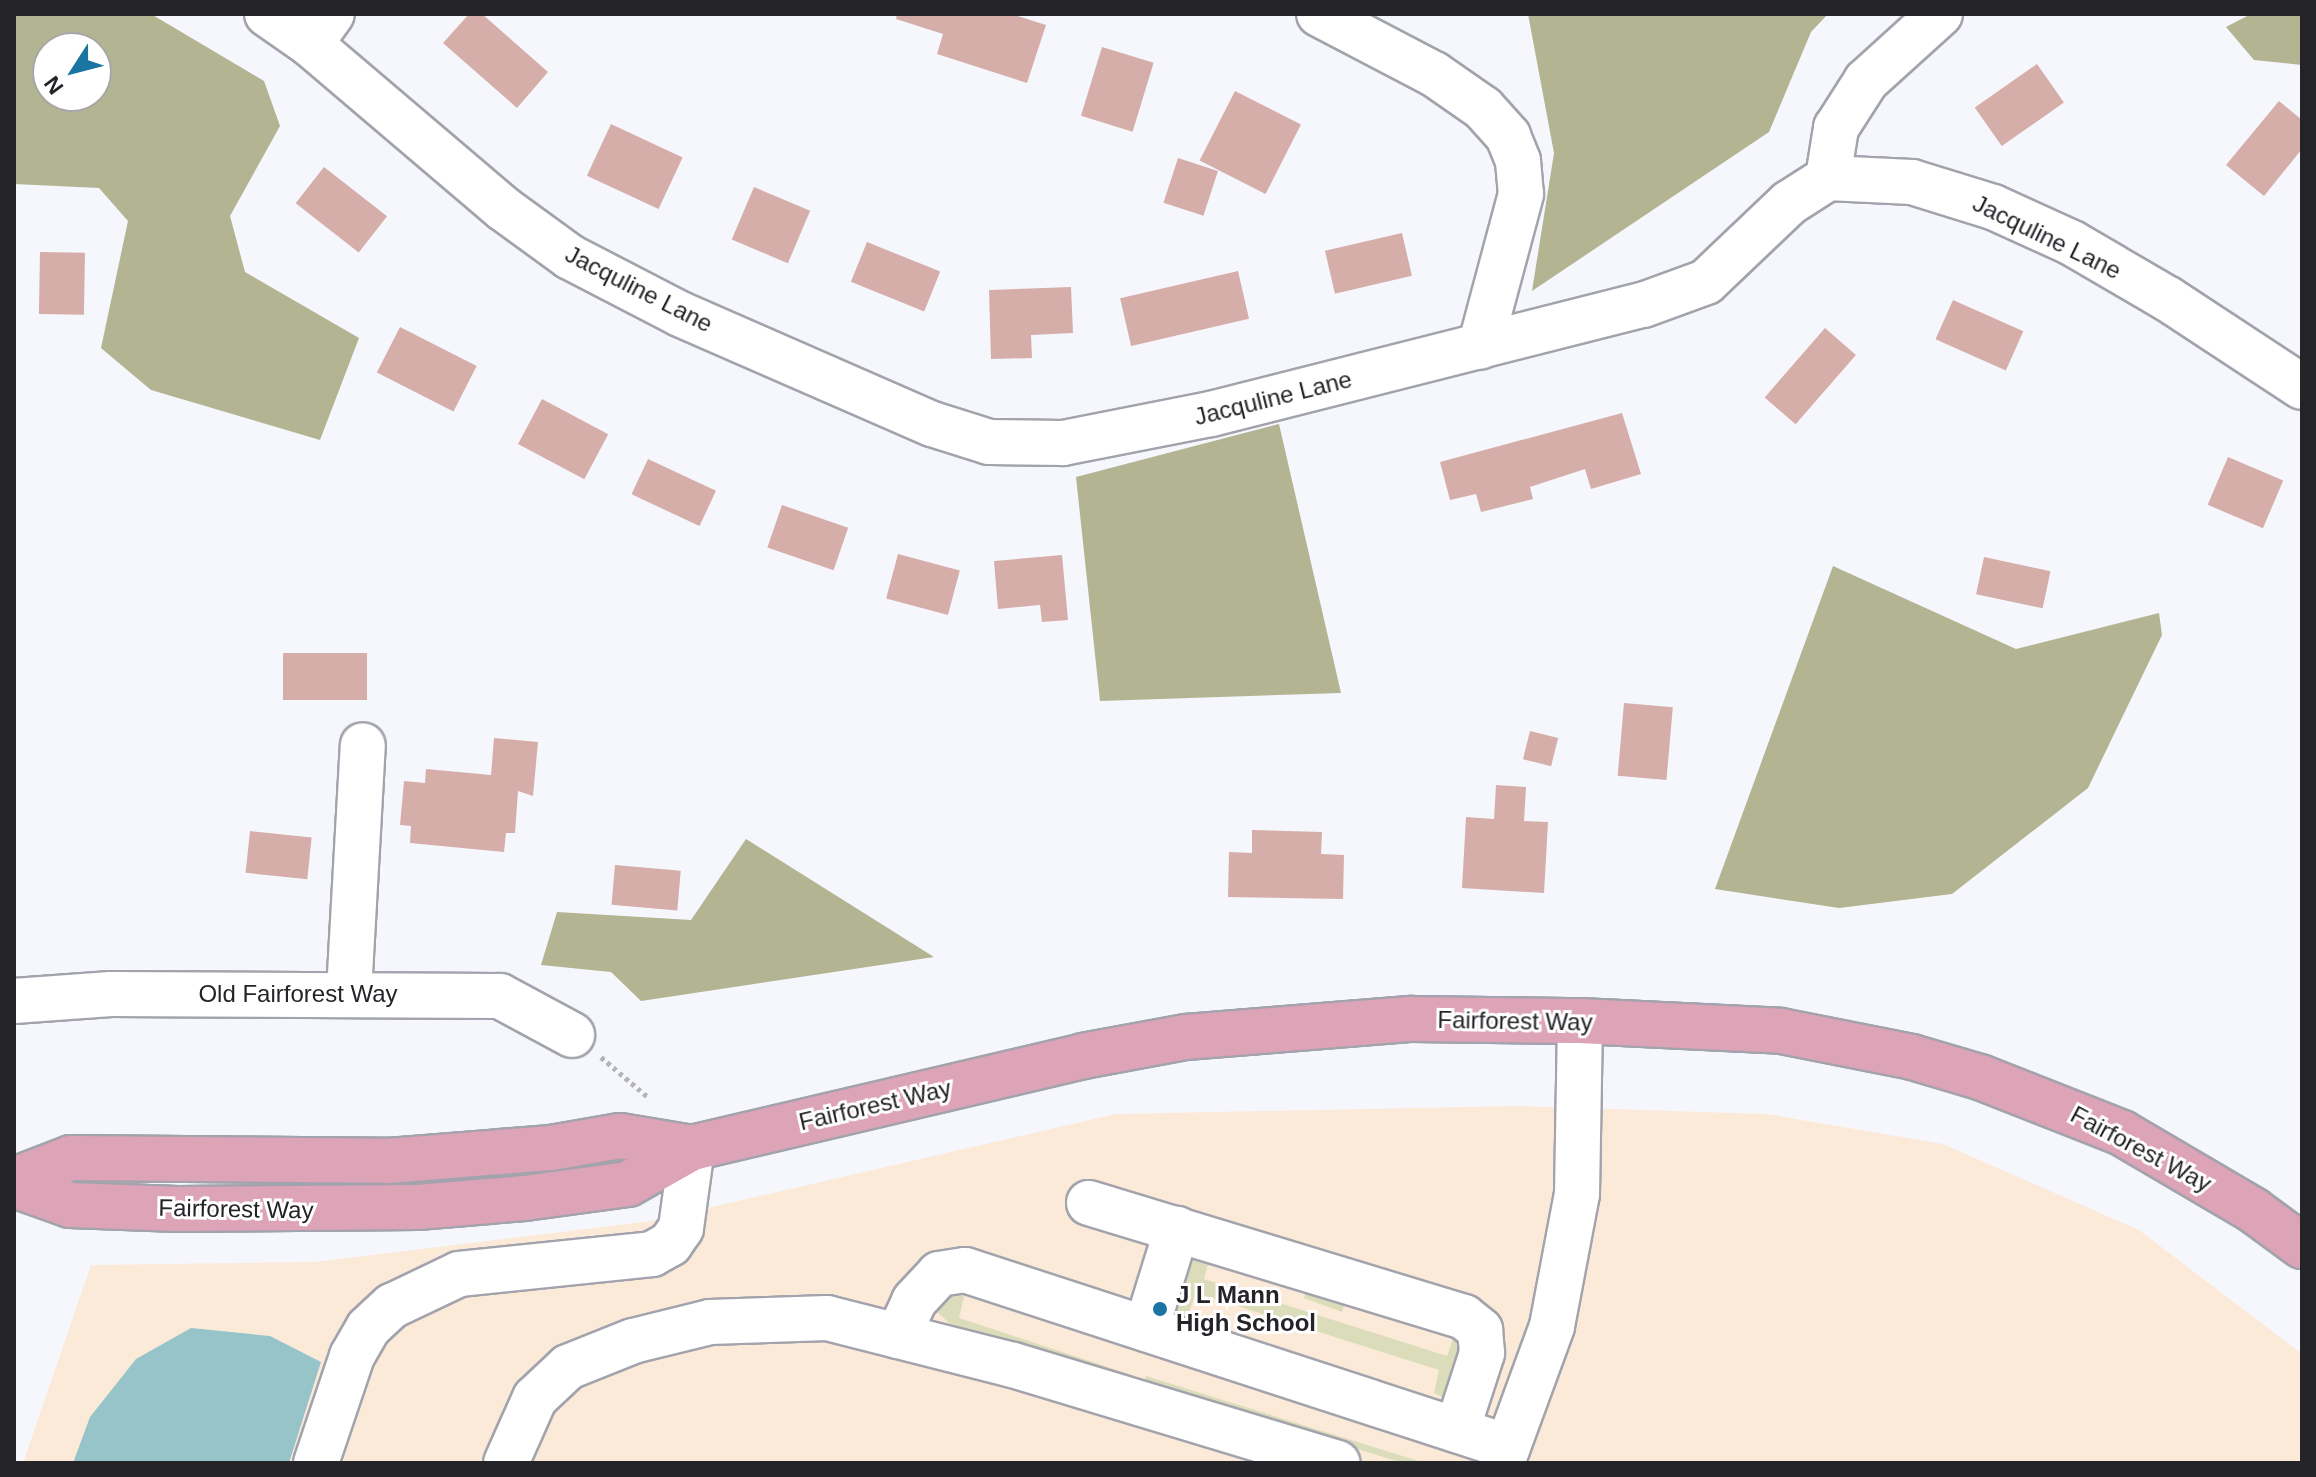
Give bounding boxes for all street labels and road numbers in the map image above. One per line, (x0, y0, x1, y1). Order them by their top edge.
street label: Jacquline Lane (1968, 189, 2126, 285)
street label: Jacquline Lane (561, 240, 717, 338)
street label: Jacquline Lane (1191, 364, 1355, 432)
street label: Old Fairforest Way (198, 980, 398, 1008)
street label: Fairforest Way (1437, 1005, 1593, 1037)
street label: Fairforest Way (796, 1074, 954, 1136)
street label: Fairforest Way (2066, 1100, 2216, 1198)
street label: Fairforest Way (158, 1193, 314, 1225)

